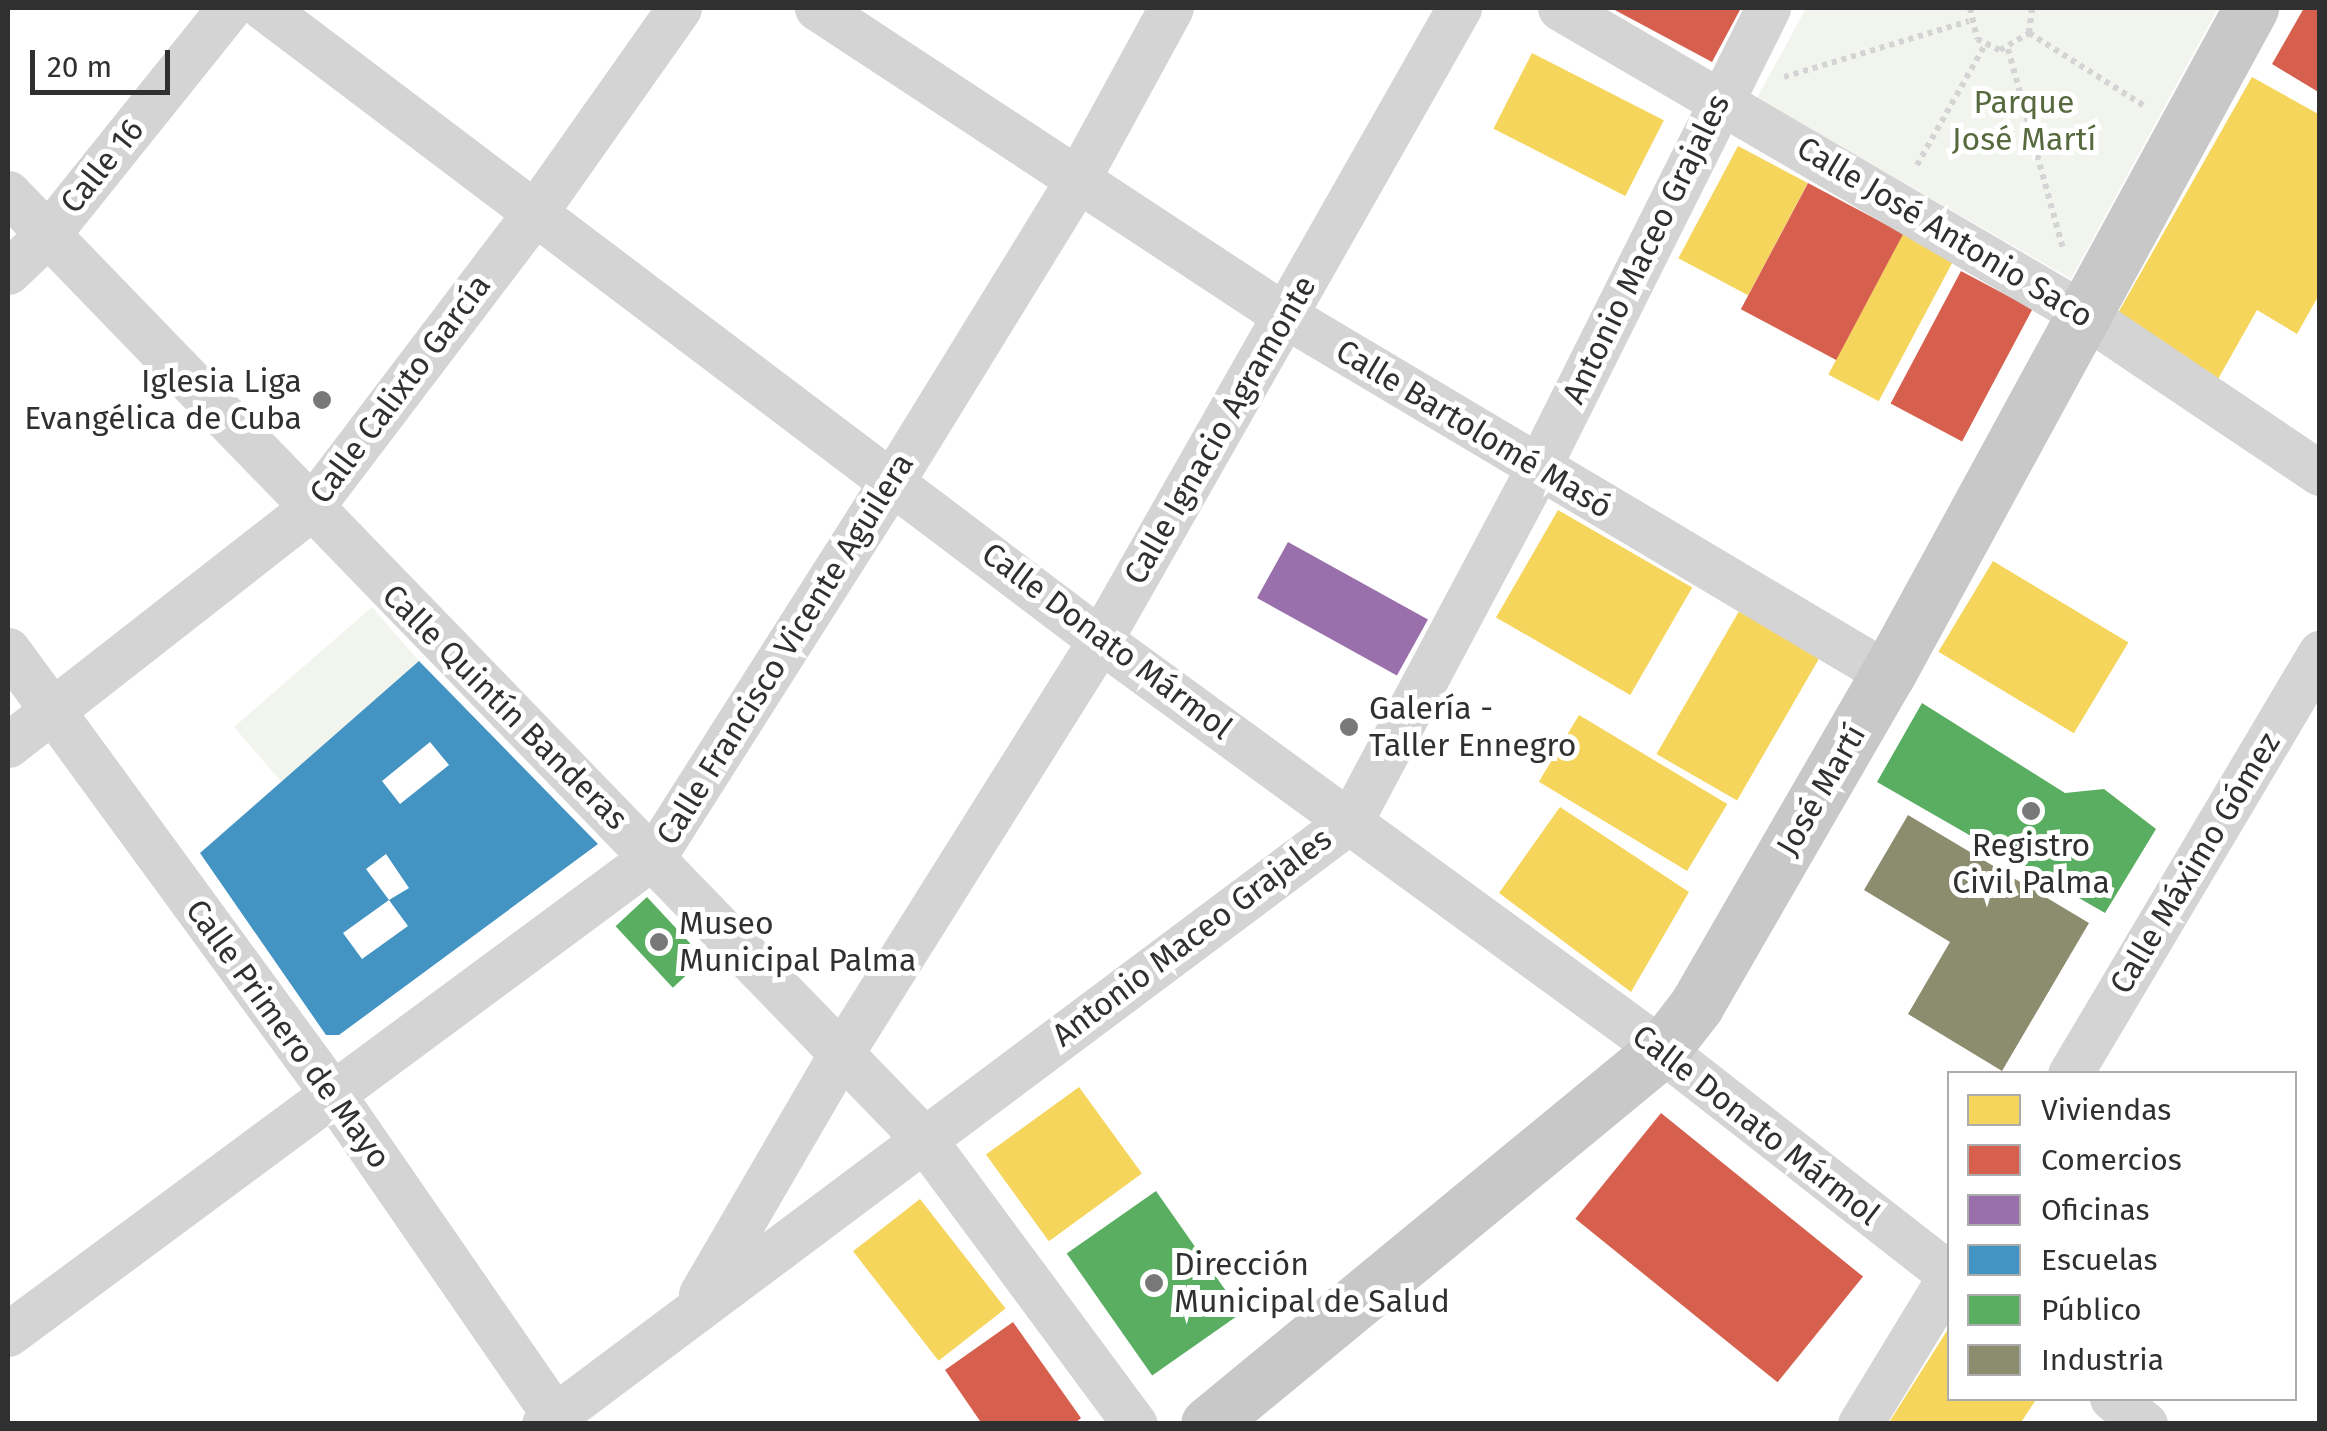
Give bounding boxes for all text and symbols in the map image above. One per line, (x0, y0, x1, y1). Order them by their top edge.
scale bar (35, 30, 175, 92)
text: 20 m (47, 49, 112, 85)
park label: Parque José Martí (1952, 84, 2096, 159)
street label: Antonio Maceo Grajales (1554, 88, 1738, 410)
street label: Calle 16 (52, 111, 152, 221)
street label: Calle José Antonio Saco (1790, 128, 2100, 336)
street label: Calle Calixto García (301, 267, 499, 511)
street label: Calle Ignacio Agramonte (1116, 269, 1324, 591)
street label: Calle Bartolomé Masó (1329, 331, 1619, 527)
place label: Iglesia Liga Evangélica de Cuba (24, 363, 302, 438)
marker: Iglesia Liga Evangélica de Cuba (311, 389, 333, 411)
street label: Calle Francisco Vicente Aguilera (648, 446, 922, 852)
street label: Calle Donato Mármol (974, 534, 1240, 748)
street label: Calle Quintín Banderas (374, 576, 636, 838)
place label: Galería - Taller Ennegro (1369, 690, 1576, 765)
marker: Galería - Taller Ennegro (1338, 716, 1360, 738)
street label: José Martí (1768, 718, 1874, 862)
street label: Calle Máximo Gómez (2102, 725, 2288, 1001)
marker: Registro Civil Palma (2020, 800, 2042, 822)
street label: Antonio Maceo Grajales (1045, 820, 1339, 1054)
place label: Registro Civil Palma (1952, 827, 2110, 902)
street label: Calle Primero de Mayo (177, 892, 399, 1176)
place label: Museo Municipal Palma (679, 905, 916, 980)
marker: Museo Municipal Palma (648, 931, 670, 953)
street label: Calle Donato Mármol (1625, 1017, 1887, 1233)
legend (1947, 1071, 2297, 1401)
text: Viviendas (2041, 1092, 2171, 1128)
text: Comercios (2041, 1142, 2182, 1178)
text: Oficinas (2041, 1192, 2149, 1228)
text: Escuelas (2041, 1242, 2157, 1278)
place label: Dirección Municipal de Salud (1174, 1246, 1450, 1321)
marker: Dirección Municipal de Salud (1143, 1272, 1165, 1294)
text: Público (2041, 1292, 2141, 1328)
text: Industria (2041, 1342, 2164, 1378)

